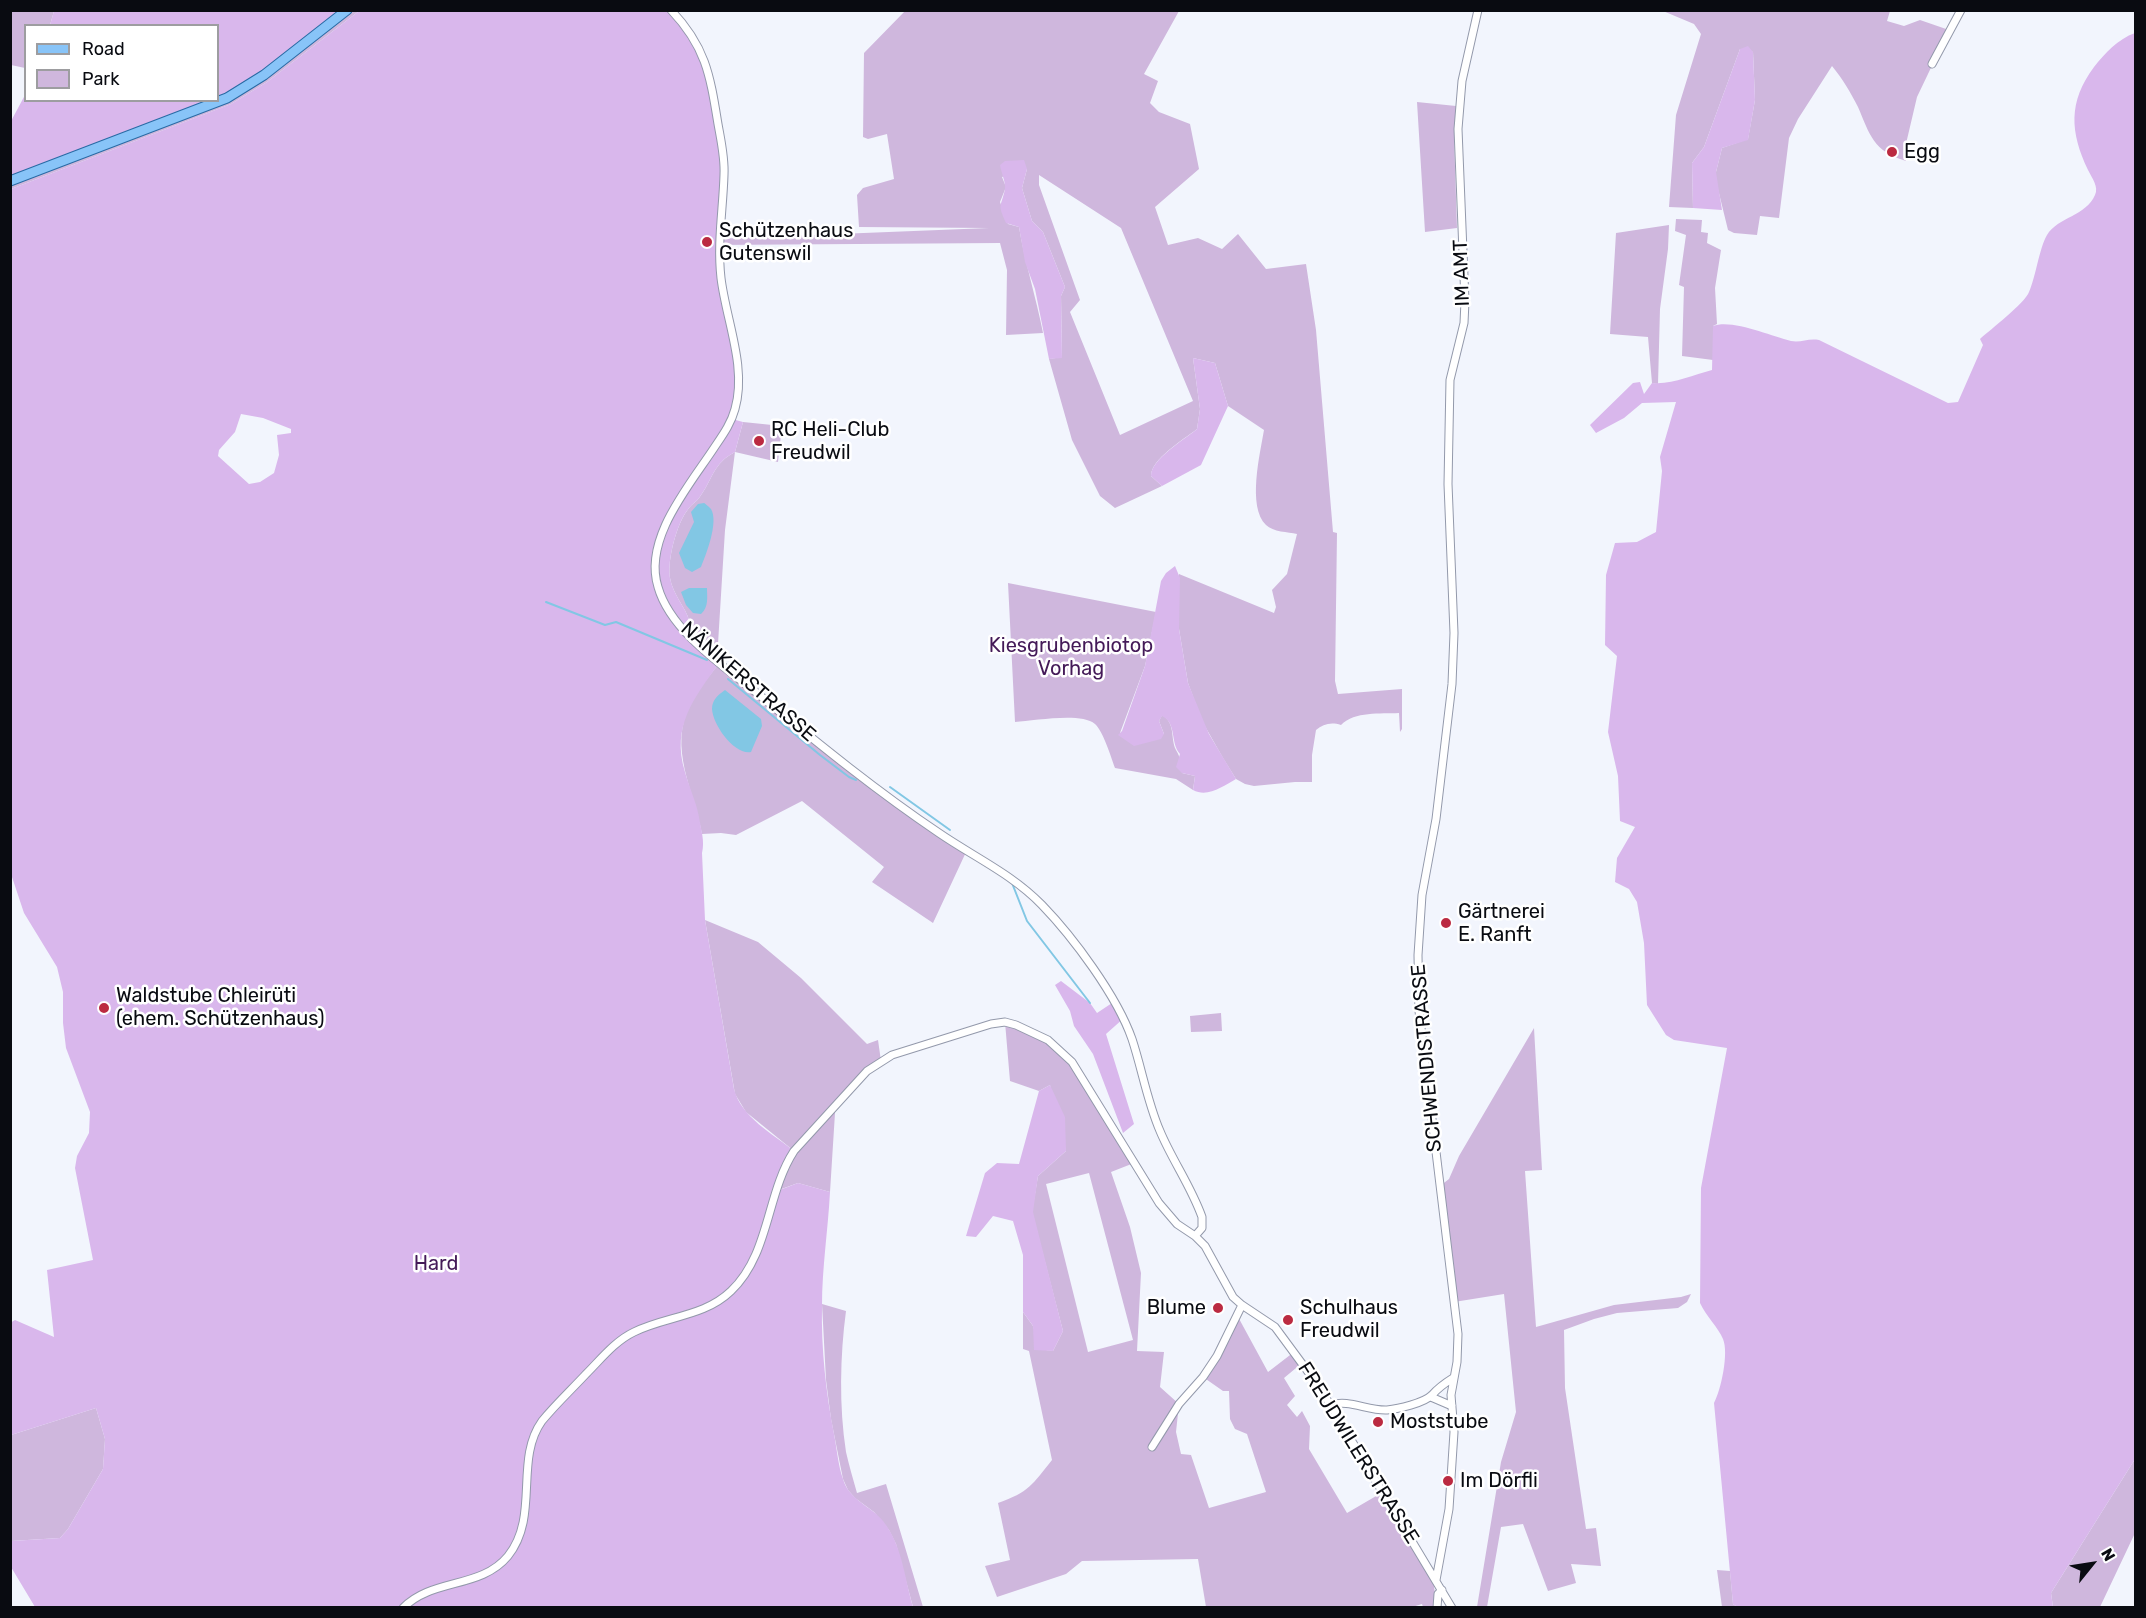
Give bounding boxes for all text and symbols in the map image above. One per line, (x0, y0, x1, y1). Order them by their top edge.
legend (24, 24, 219, 102)
text: Road (82, 38, 125, 60)
text: Park (82, 68, 119, 90)
place label: Egg (1904, 140, 1940, 164)
marker: Egg (1885, 145, 1899, 159)
place label: Schützenhaus Gutenswil (719, 219, 853, 266)
marker: Schützenhaus Gutenswil (700, 235, 714, 249)
street label: IM AMT (1449, 239, 1475, 307)
place label: RC Heli-Club Freudwil (771, 418, 889, 465)
marker: RC Heli-Club Freudwil (752, 434, 766, 448)
street label: NÄNIKERSTRASSE (676, 617, 820, 747)
park label: Kiesgrubenbiotop Vorhag (989, 634, 1153, 681)
place label: Gärtnerei E. Ranft (1458, 900, 1545, 947)
marker: Gärtnerei E. Ranft (1439, 916, 1453, 930)
street label: SCHWENDISTRASSE (1407, 963, 1447, 1153)
place label: Waldstube Chleirüti (ehem. Schützenhaus) (116, 984, 324, 1031)
marker: Waldstube Chleirüti (ehem. Schützenhaus) (97, 1001, 111, 1015)
park label: Hard (414, 1252, 458, 1276)
place label: Blume (1147, 1296, 1206, 1320)
place label: Schulhaus Freudwil (1300, 1296, 1398, 1343)
marker: Blume (1211, 1301, 1225, 1315)
marker: Schulhaus Freudwil (1281, 1313, 1295, 1327)
street label: FREUDWILERSTRASSE (1292, 1358, 1424, 1548)
place label: Moststube (1390, 1410, 1489, 1434)
marker: Moststube (1371, 1415, 1385, 1429)
place label: Im Dörfli (1460, 1469, 1538, 1493)
marker: Im Dörfli (1441, 1474, 1455, 1488)
north arrow (2062, 1534, 2122, 1594)
text: N (2097, 1545, 2119, 1564)

